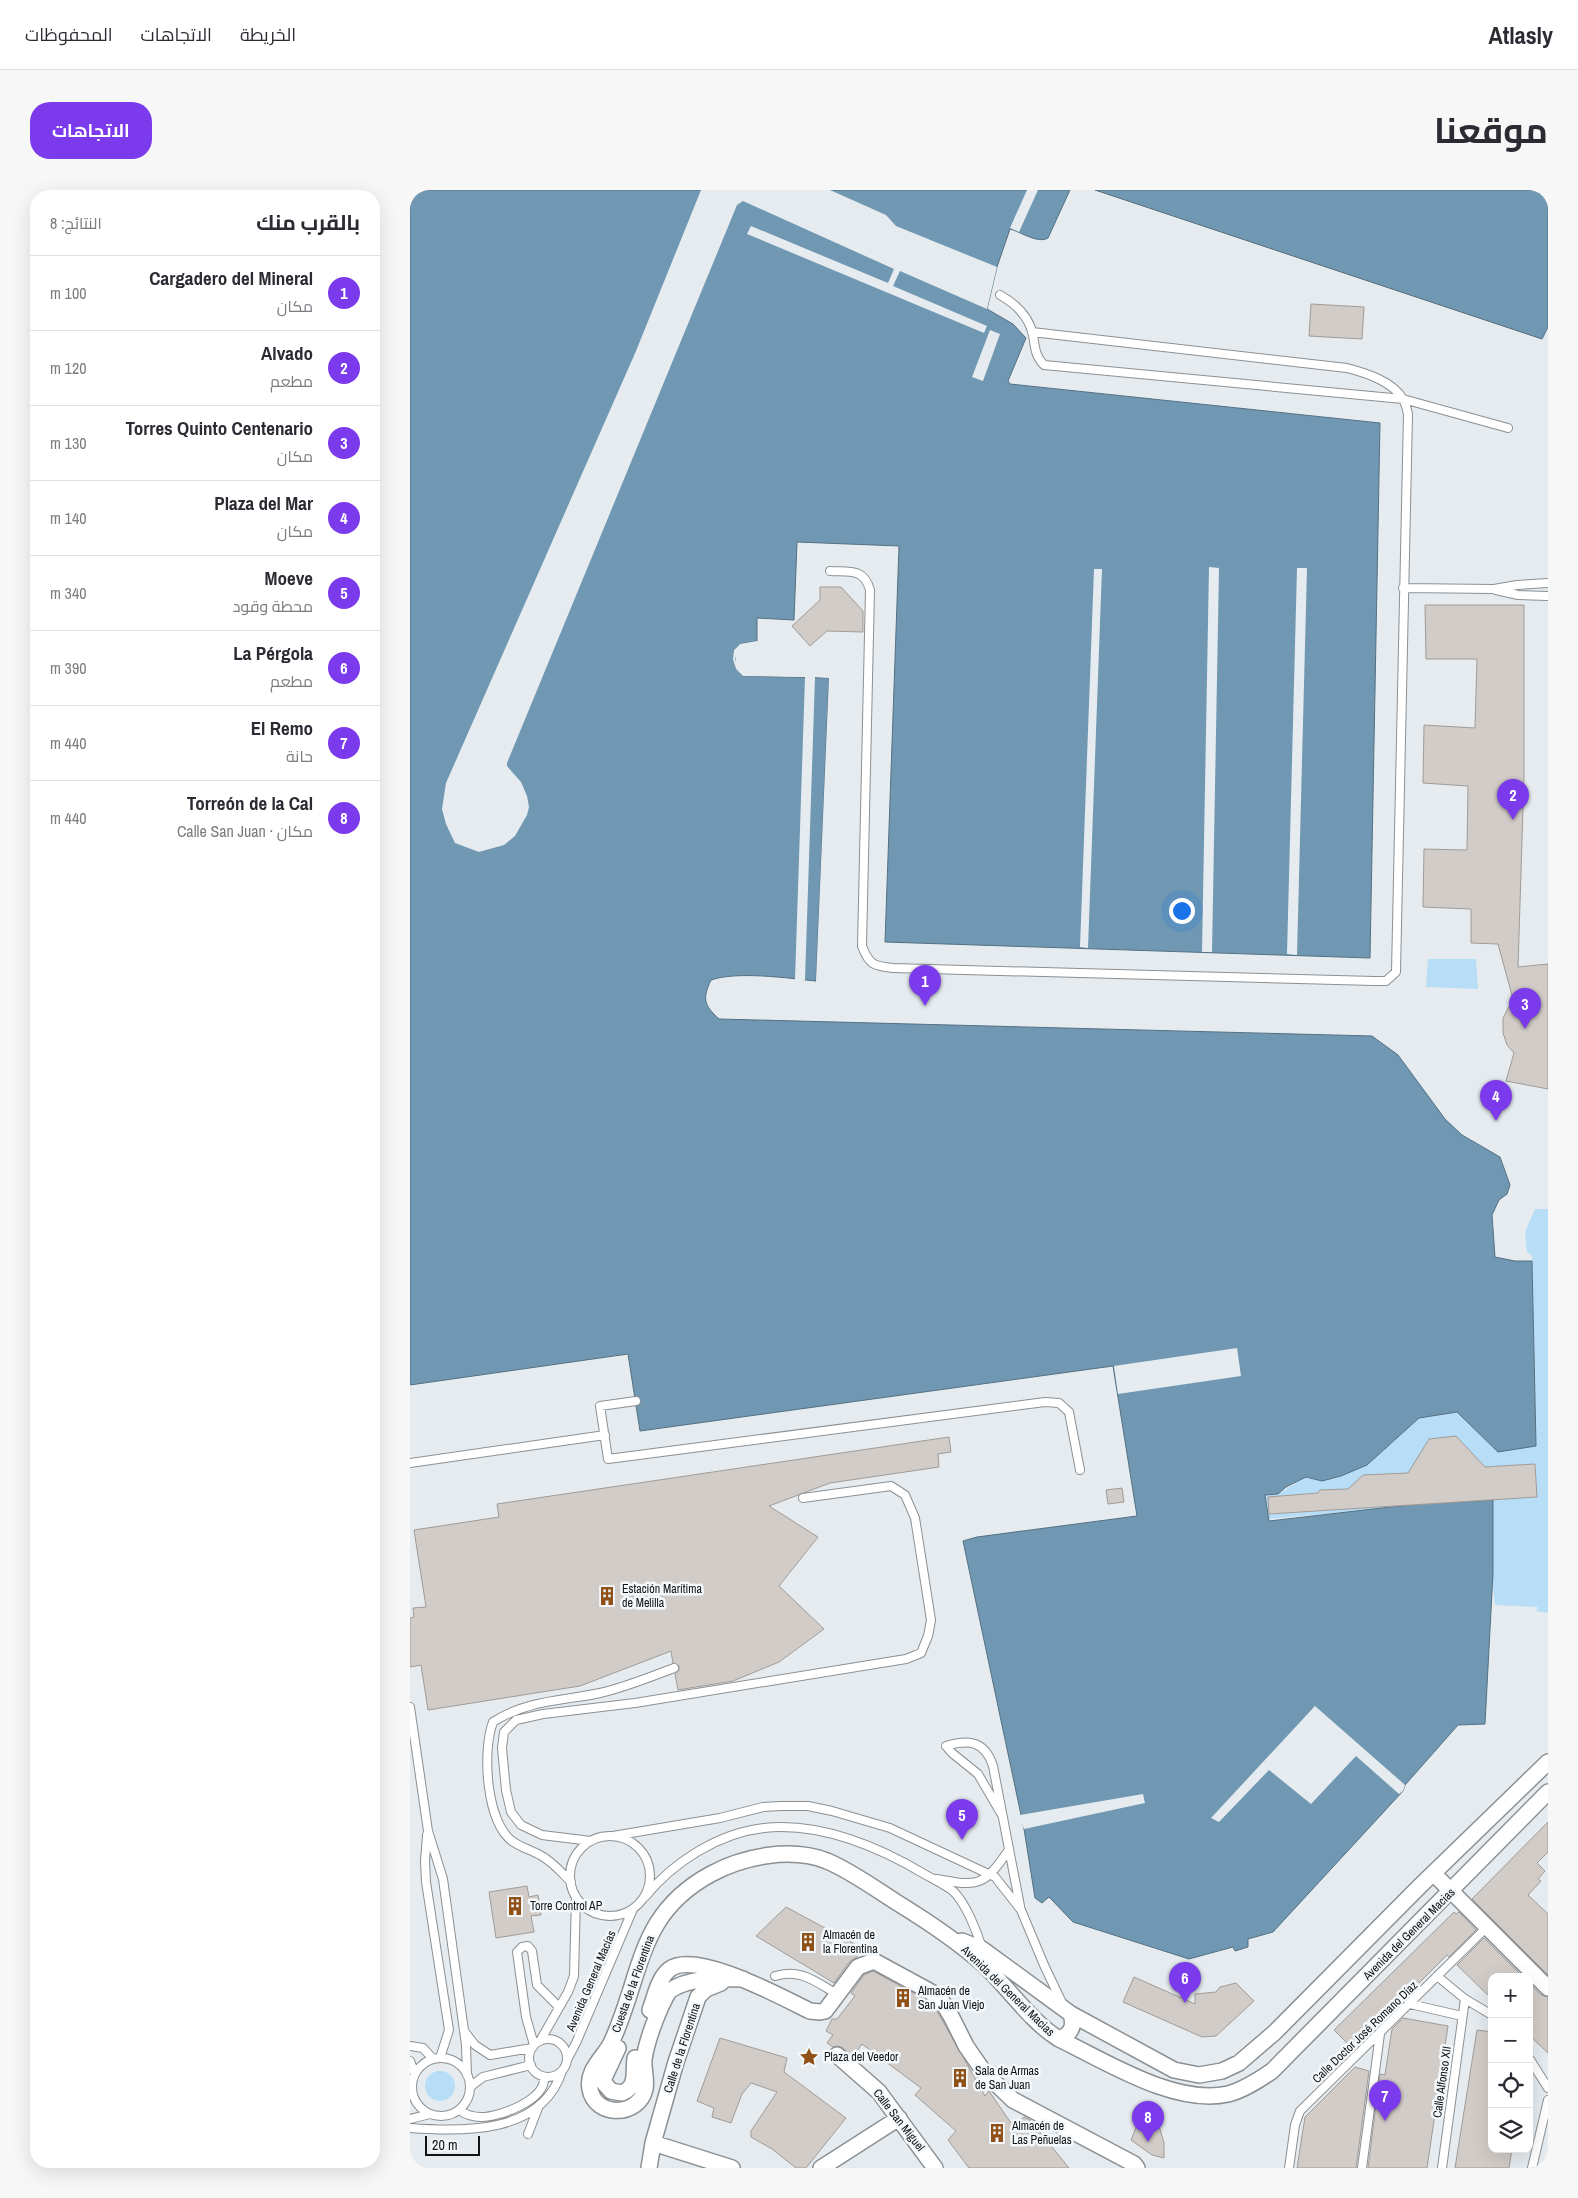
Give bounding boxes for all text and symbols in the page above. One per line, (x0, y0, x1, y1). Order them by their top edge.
text: Atlasly (1488, 19, 1553, 51)
text: المحفوظات (25, 22, 113, 47)
text: الاتجاهات (141, 22, 212, 47)
text: الخريطة (240, 22, 296, 47)
button: الاتجاهات (30, 102, 152, 159)
text: موقعنا (1434, 107, 1548, 154)
text: بالقرب منك (256, 208, 360, 237)
text: النتائج: 8 (50, 212, 102, 234)
text: Cargadero del Mineral (149, 265, 313, 291)
text: 100 m (50, 282, 86, 304)
text: 1 (340, 282, 348, 304)
text: مكان (277, 295, 313, 317)
text: Alvado (261, 340, 313, 366)
text: 120 m (50, 357, 86, 379)
text: 2 (340, 357, 348, 379)
text: مطعم (270, 370, 313, 392)
text: Torres Quinto Centenario (125, 415, 313, 441)
text: 130 m (50, 432, 86, 454)
text: 3 (340, 432, 348, 454)
text: مكان (277, 445, 313, 467)
text: Plaza del Mar (214, 490, 313, 516)
text: 140 m (50, 507, 86, 529)
text: 4 (340, 507, 348, 529)
text: مكان (277, 520, 313, 542)
text: Moeve (265, 565, 313, 591)
text: 340 m (50, 582, 86, 604)
text: 5 (340, 582, 348, 604)
text: محطة وقود (233, 595, 313, 617)
text: La Pérgola (233, 640, 313, 666)
text: 390 m (50, 657, 86, 679)
text: 6 (340, 657, 348, 679)
text: مطعم (270, 670, 313, 692)
text: El Remo (251, 715, 313, 741)
text: 440 m (50, 732, 86, 754)
text: 7 (340, 732, 348, 754)
text: حانة (286, 745, 313, 767)
pin: 2 (1497, 779, 1529, 820)
text: Torreón de la Cal (187, 790, 313, 816)
text: 440 m (50, 807, 86, 829)
text: 8 (340, 807, 348, 829)
text: مكان · Calle San Juan (177, 820, 313, 842)
your location (1169, 898, 1195, 924)
pin: 1 (909, 965, 941, 1006)
pin: 3 (1509, 988, 1541, 1029)
pin: 4 (1480, 1080, 1512, 1121)
place label: Estación Marítima de Melilla (622, 1581, 702, 1611)
building icon: Estación Marítima de Melilla (596, 1585, 618, 1607)
pin: 5 (946, 1799, 978, 1840)
street label: Avenida del General Macias (1359, 1884, 1459, 1984)
building icon: Torre Control AP (504, 1895, 526, 1917)
place label: Torre Control AP (530, 1898, 603, 1914)
place label: Almacén de la Florentina (822, 1927, 878, 1957)
street label: Avenida General Macías (562, 1928, 620, 2035)
building icon: Almacén de la Florentina (797, 1931, 819, 1953)
street label: Cuesta de la Florentina (608, 1933, 658, 2035)
street label: Avenida del General Macias (957, 1941, 1058, 2040)
pin: 6 (1169, 1962, 1201, 2003)
map controls (1488, 1973, 1533, 2153)
button: + (1488, 1973, 1533, 2018)
street label: Calle Doctor José Romano Díaz (1309, 1977, 1421, 2087)
place label: Almacén de San Juan Viejo (917, 1983, 985, 2013)
building icon: Almacén de San Juan Viejo (892, 1987, 914, 2009)
street label: Calle de la Florentina (660, 2001, 704, 2095)
button: − (1488, 2018, 1533, 2063)
street label: Calle Alfonso XII (1429, 2045, 1455, 2119)
place icon: Plaza del Veedor (798, 2046, 820, 2068)
place label: Plaza del Veedor (824, 2049, 899, 2065)
place label: Sala de Armas de San Juan (975, 2063, 1039, 2093)
button: locate (1488, 2063, 1533, 2108)
building icon: Sala de Armas de San Juan (949, 2067, 971, 2089)
pin: 7 (1369, 2080, 1401, 2121)
street label: Calle San Miguel (870, 2086, 928, 2154)
pin: 8 (1132, 2101, 1164, 2142)
button: layers (1488, 2108, 1533, 2153)
place label: Almacén de Las Peñuelas (1011, 2118, 1072, 2148)
building icon: Almacén de Las Peñuelas (986, 2122, 1008, 2144)
scale bar (425, 2133, 480, 2156)
text: 20 m (432, 2136, 458, 2154)

